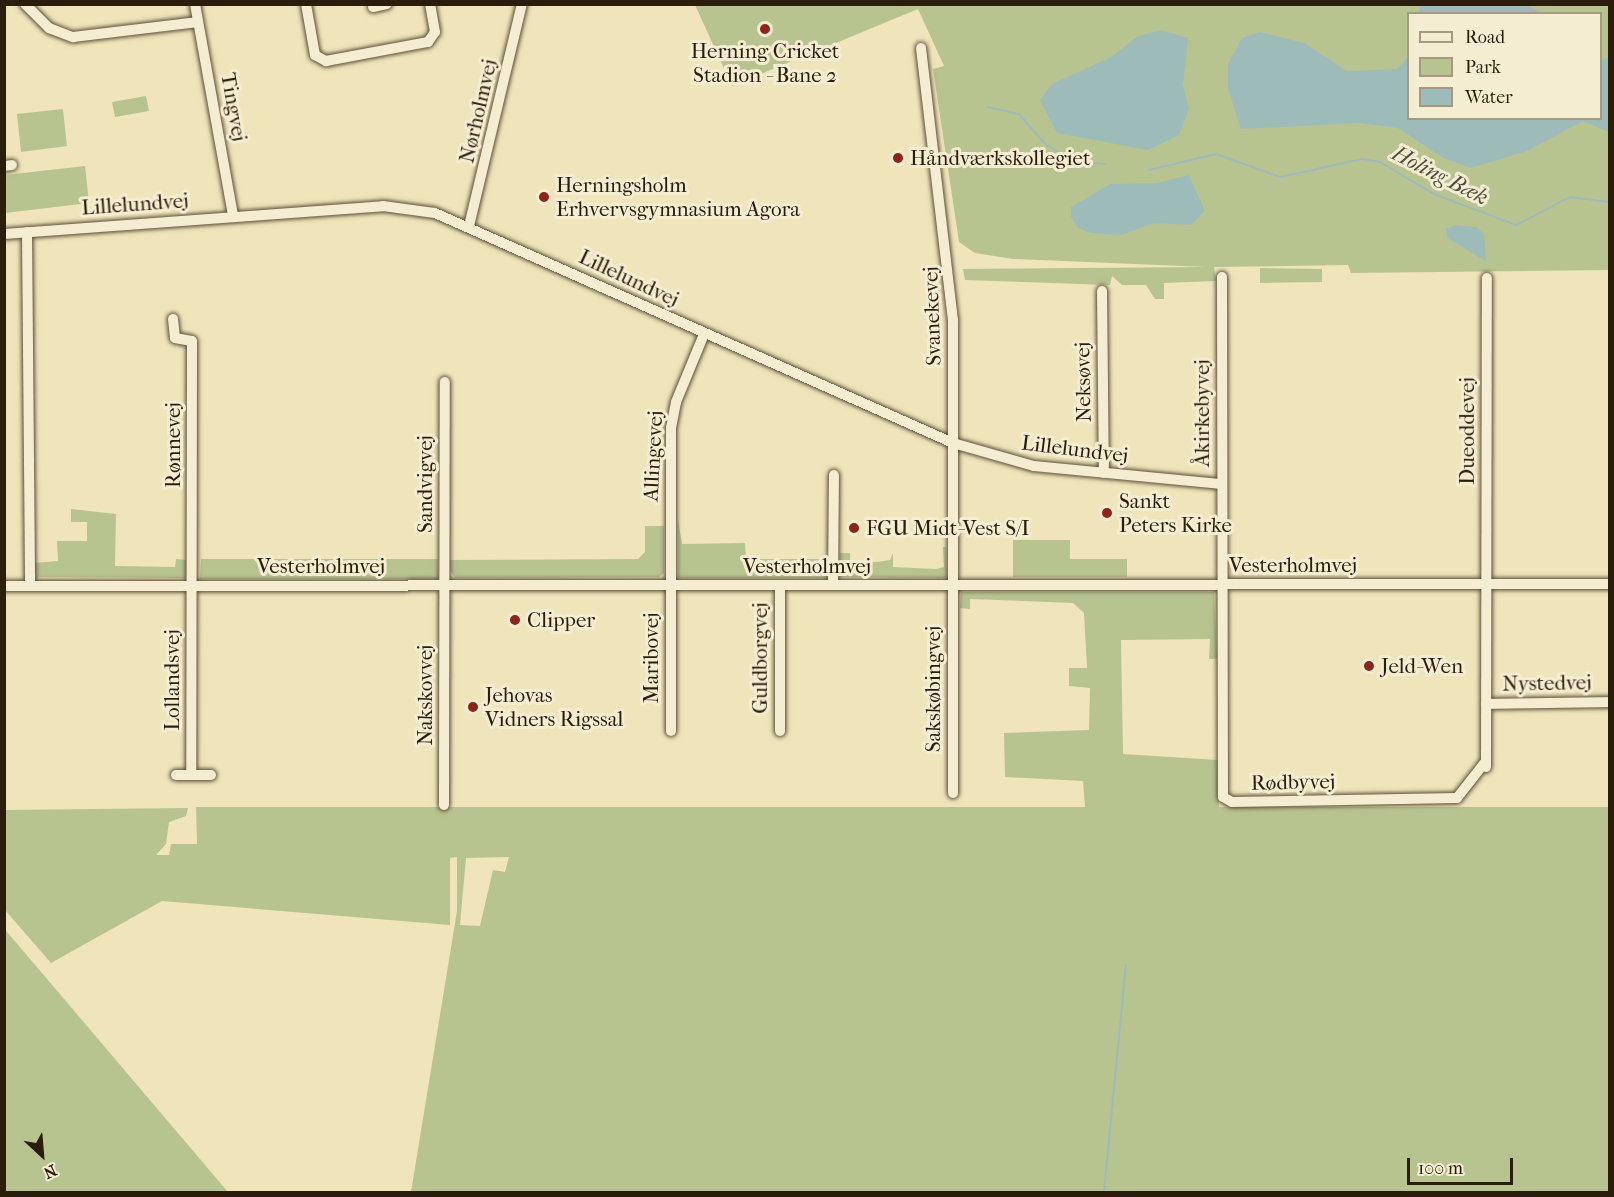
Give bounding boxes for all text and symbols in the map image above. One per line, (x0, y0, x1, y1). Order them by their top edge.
legend (1407, 12, 1602, 120)
marker: Herning Cricket Stadion - Bane 2 (758, 22, 772, 36)
text: Road (1465, 27, 1505, 48)
place label: Herning Cricket Stadion - Bane 2 (691, 38, 839, 88)
street label: Nørholmvej (454, 57, 502, 165)
text: Park (1465, 57, 1501, 78)
street label: Tingvej (216, 71, 252, 143)
text: Water (1465, 87, 1513, 108)
water label: Holing Bæk (1388, 141, 1492, 211)
place label: Håndværkskollegiet (910, 145, 1090, 171)
marker: Håndværkskollegiet (891, 151, 905, 165)
place label: Herningsholm Erhvervsgymnasium Agora (556, 172, 800, 222)
street label: Lillelundvej (81, 188, 189, 220)
marker: Herningsholm Erhvervsgymnasium Agora (537, 190, 551, 204)
street label: Lillelundvej (575, 244, 683, 312)
street label: Svanekevej (918, 266, 946, 366)
street label: Neksøvej (1070, 342, 1096, 422)
street label: Åkirkebyvej (1189, 359, 1215, 467)
street label: Dueoddevej (1454, 377, 1480, 485)
street label: Rønnevej (160, 402, 186, 488)
street label: Allingevej (638, 410, 668, 502)
street label: Lillelundvej (1020, 430, 1130, 468)
street label: Sandvigvej (412, 435, 438, 533)
place label: Sankt Peters Kirke (1119, 488, 1232, 538)
marker: Sankt Peters Kirke (1100, 506, 1114, 520)
place label: FGU Midt-Vest S/I (866, 515, 1029, 541)
marker: FGU Midt-Vest S/I (847, 521, 861, 535)
street label: Vesterholmvej (1229, 552, 1357, 578)
street label: Vesterholmvej (257, 553, 385, 579)
street label: Vesterholmvej (743, 553, 871, 579)
street label: Guldborgvej (747, 602, 773, 714)
place label: Clipper (527, 607, 595, 633)
street label: Maribovej (638, 612, 664, 704)
marker: Clipper (508, 613, 522, 627)
street label: Sakskøbingvej (920, 626, 946, 752)
street label: Lollandsvej (159, 629, 185, 731)
street label: Nakskovvej (412, 645, 438, 745)
place label: Jeld-Wen (1381, 653, 1463, 679)
marker: Jeld-Wen (1362, 659, 1376, 673)
street label: Nystedvej (1502, 670, 1592, 696)
place label: Jehovas Vidners Rigssal (485, 682, 623, 732)
marker: Jehovas Vidners Rigssal (466, 700, 480, 714)
street label: Rødbyvej (1251, 769, 1335, 795)
north arrow (12, 1125, 72, 1185)
scale bar (1410, 1146, 1516, 1184)
text: 100 m (1418, 1158, 1463, 1179)
text: N (40, 1160, 60, 1183)

